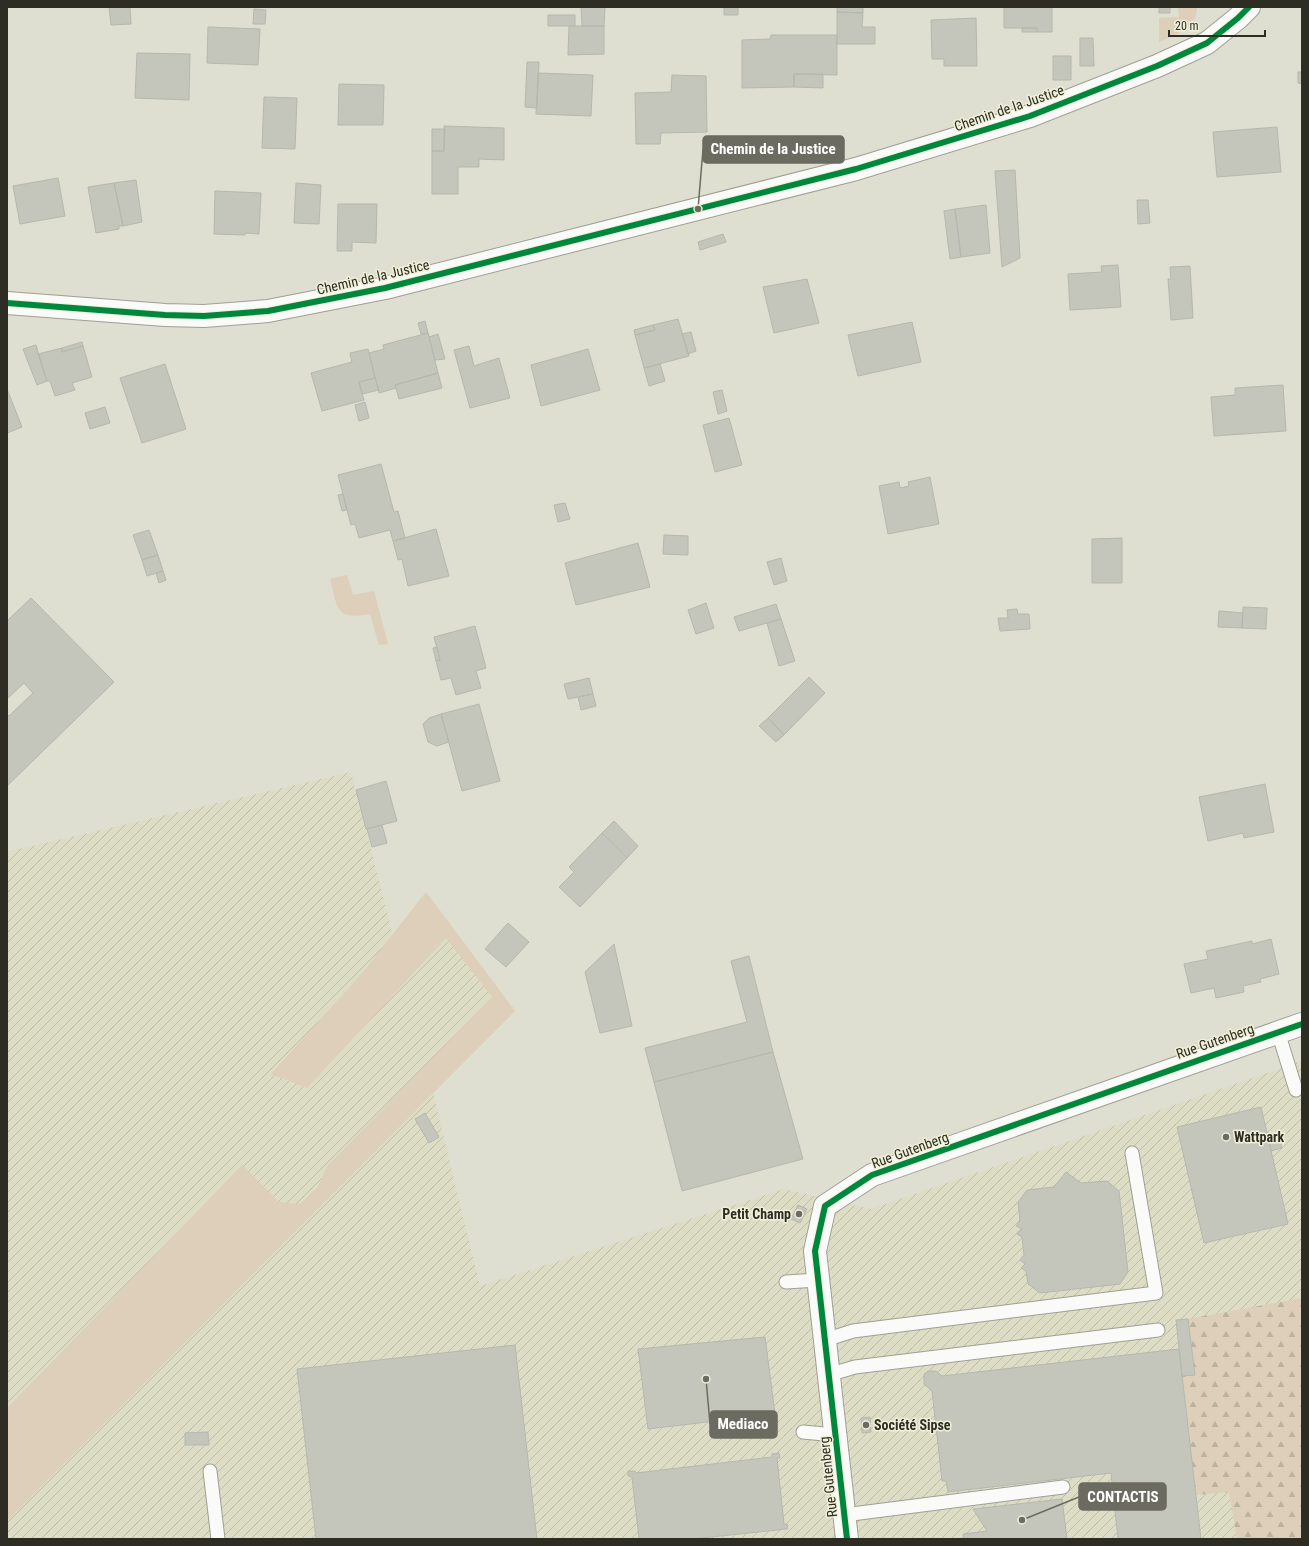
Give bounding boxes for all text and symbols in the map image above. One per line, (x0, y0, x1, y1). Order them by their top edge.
scale bar (1169, 12, 1265, 38)
text: 20 m (1175, 19, 1199, 33)
street label: Chemin de la Justice (952, 82, 1066, 134)
callout: Chemin de la Justice (703, 136, 844, 163)
text: Chemin de la Justice (710, 140, 836, 158)
street label: Chemin de la Justice (315, 256, 431, 298)
street label: Rue Gutenberg (1174, 1020, 1256, 1062)
street label: Rue Gutenberg (869, 1129, 951, 1171)
place label: Wattpark (1234, 1129, 1285, 1145)
marker: Wattpark (1221, 1132, 1231, 1142)
place label: Petit Champ (722, 1206, 791, 1222)
marker: Petit Champ (794, 1209, 804, 1219)
callout: Mediaco (710, 1411, 777, 1438)
text: Mediaco (717, 1415, 769, 1433)
place label: Société Sipse (874, 1417, 951, 1433)
marker: Société Sipse (861, 1420, 871, 1430)
street label: Rue Gutenberg (816, 1436, 840, 1518)
callout: CONTACTIS (1079, 1483, 1166, 1510)
text: CONTACTIS (1087, 1488, 1159, 1506)

